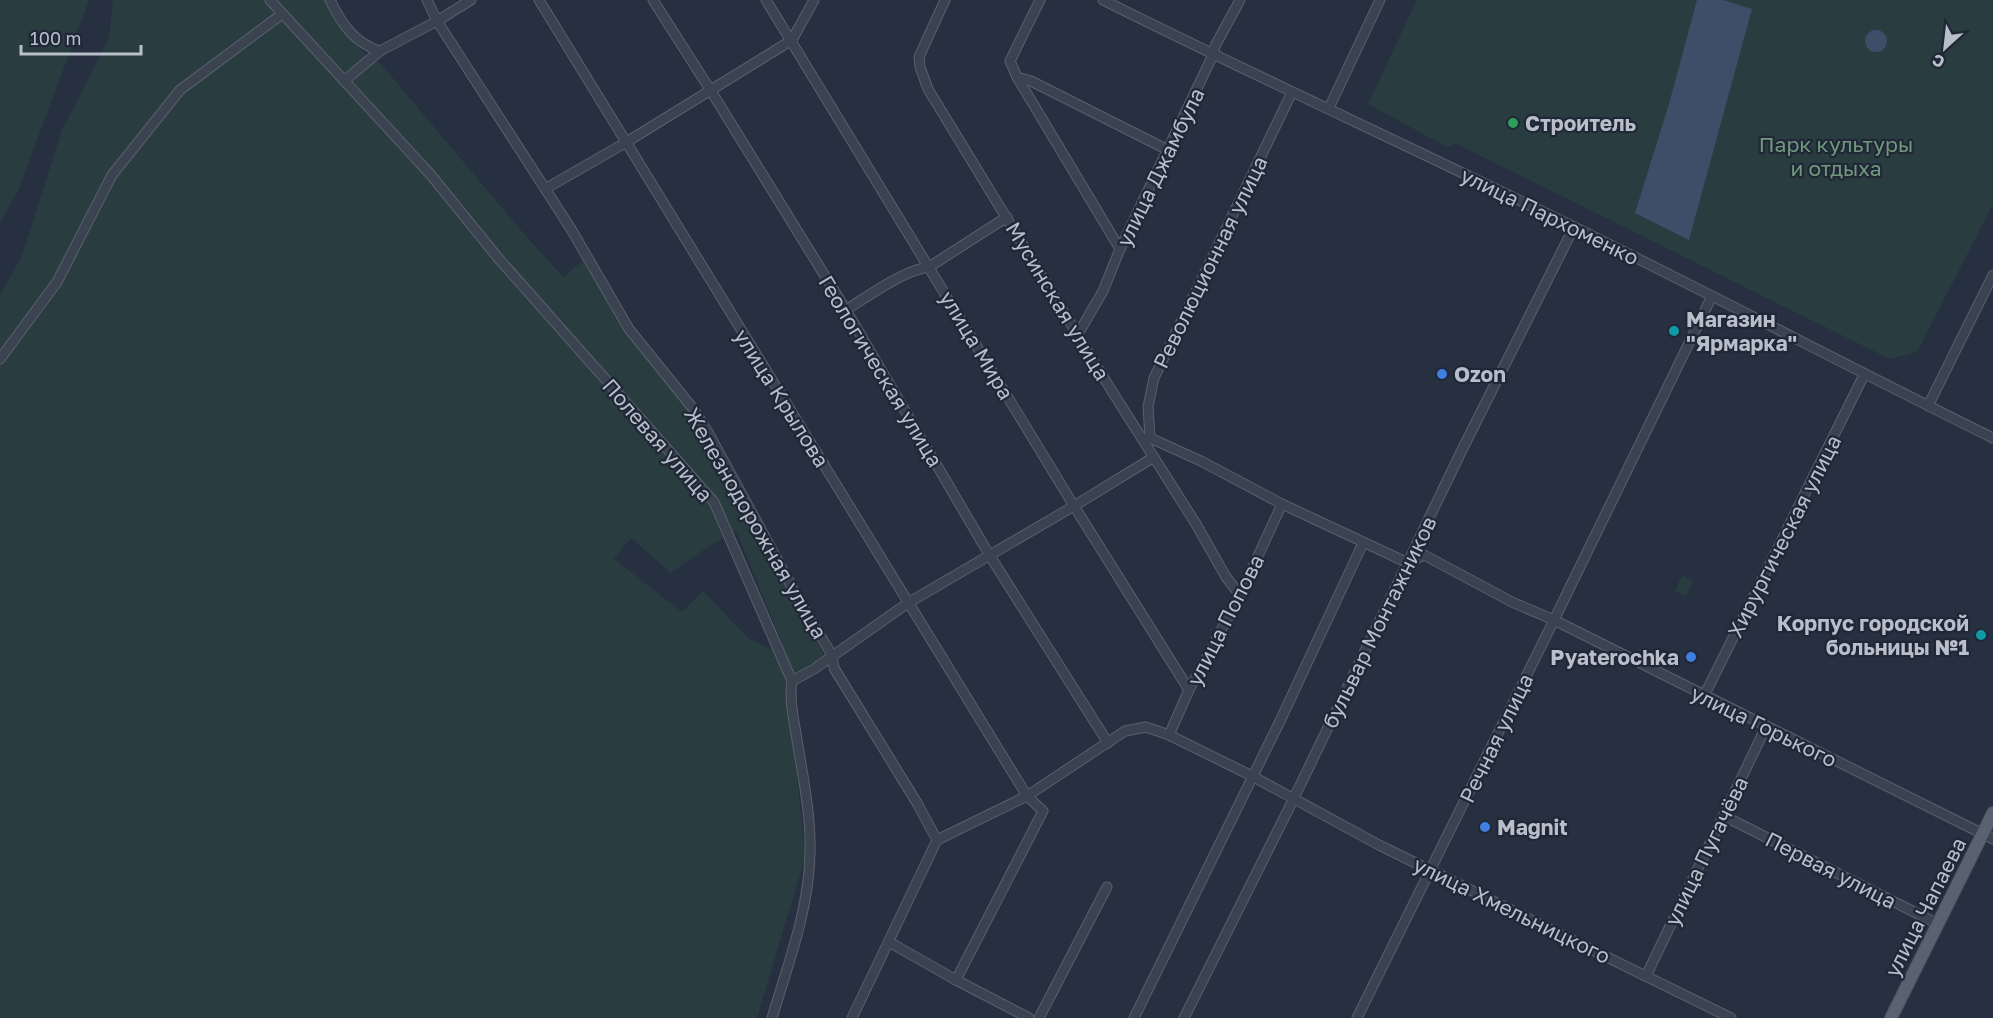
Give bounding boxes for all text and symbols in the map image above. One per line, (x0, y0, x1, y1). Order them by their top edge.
scale bar (21, 18, 141, 56)
north arrow (1915, 18, 1975, 78)
text: 100 m (30, 27, 81, 49)
text: С (1929, 50, 1948, 73)
street label: улица Джамбула (1110, 83, 1210, 251)
place label: Строитель (1525, 110, 1637, 136)
marker: Строитель (1506, 116, 1520, 130)
park label: Парк культуры и отдыха (1759, 131, 1913, 181)
street label: Революционная улица (1147, 151, 1273, 373)
street label: улица Пархоменко (1457, 162, 1643, 270)
street label: Мусинская улица (1000, 217, 1116, 385)
street label: Геологическая улица (813, 270, 949, 472)
street label: улица Мира (934, 286, 1020, 404)
place label: Магазин "Ярмарка" (1686, 306, 1797, 356)
street label: улица Крылова (729, 324, 835, 472)
marker: Магазин "Ярмарка" (1667, 324, 1681, 338)
place label: Ozon (1454, 361, 1506, 387)
marker: Ozon (1435, 367, 1449, 381)
street label: Полевая улица (597, 373, 719, 507)
street label: Железнодорожная улица (679, 403, 833, 643)
street label: Хирургическая улица (1722, 430, 1846, 642)
street label: бульвар Монтажников (1316, 512, 1442, 732)
street label: улица Попова (1181, 550, 1269, 690)
place label: Корпус городской больницы №1 (1777, 610, 1969, 660)
marker: Корпус городской больницы №1 (1974, 628, 1988, 642)
place label: Pyaterochka (1550, 644, 1679, 670)
marker: Pyaterochka (1684, 650, 1698, 664)
street label: Речная улица (1453, 669, 1539, 807)
street label: улица Горького (1687, 679, 1841, 773)
street label: улица Пугачёва (1659, 772, 1753, 930)
place label: Magnit (1497, 814, 1568, 840)
marker: Magnit (1478, 820, 1492, 834)
street label: Первая улица (1761, 826, 1901, 914)
street label: улица Чапаева (1879, 833, 1971, 981)
street label: улица Хмельницкого (1409, 851, 1615, 969)

